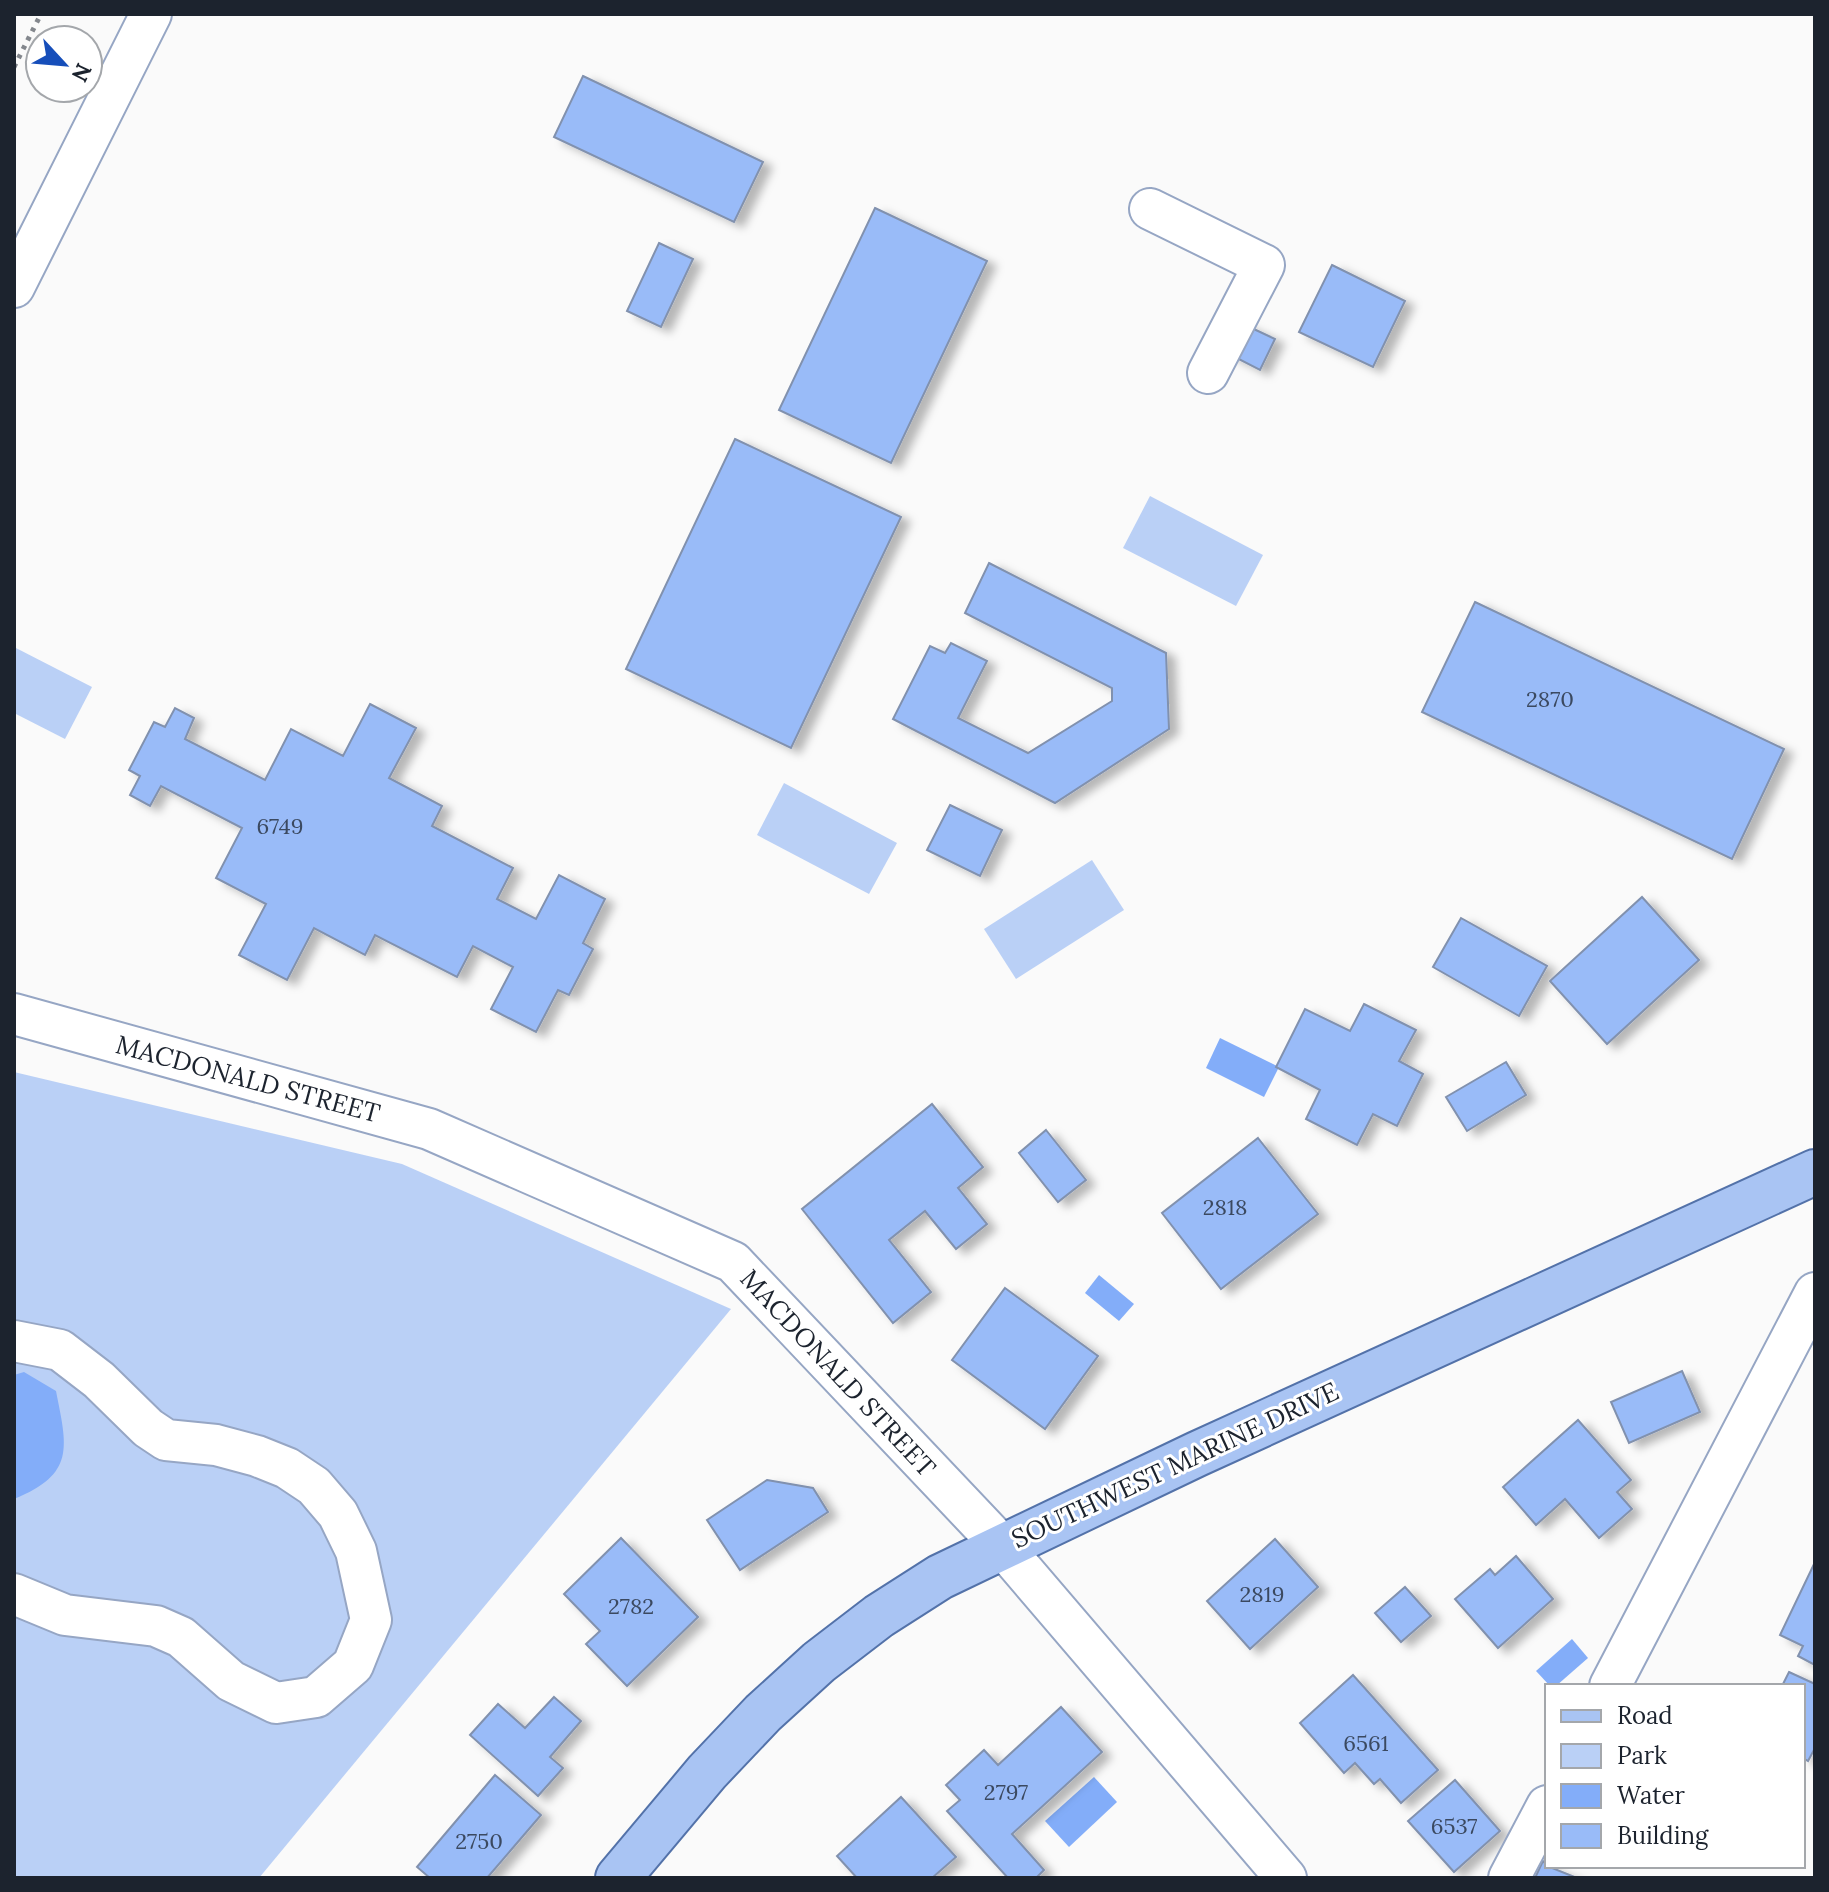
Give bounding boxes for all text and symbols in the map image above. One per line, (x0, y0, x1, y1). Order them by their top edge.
north arrow (24, 24, 104, 104)
text: N (66, 59, 98, 87)
house number: 2870 (1526, 685, 1574, 713)
house number: 6749 (256, 812, 304, 840)
street label: MACDONALD STREET (112, 1027, 384, 1130)
house number: 2818 (1203, 1193, 1247, 1221)
street label: MACDONALD STREET (734, 1262, 943, 1484)
street label: SOUTHWEST MARINE DRIVE (1006, 1374, 1344, 1555)
house number: 2819 (1240, 1580, 1284, 1608)
house number: 2782 (608, 1592, 654, 1620)
legend (1545, 1684, 1805, 1868)
text: Road (1617, 1700, 1673, 1731)
house number: 6561 (1343, 1729, 1389, 1757)
text: Park (1617, 1740, 1667, 1771)
house number: 2797 (984, 1778, 1028, 1806)
text: Water (1617, 1780, 1685, 1811)
house number: 6537 (1431, 1812, 1477, 1840)
text: Building (1617, 1820, 1709, 1851)
house number: 2750 (455, 1827, 503, 1855)

